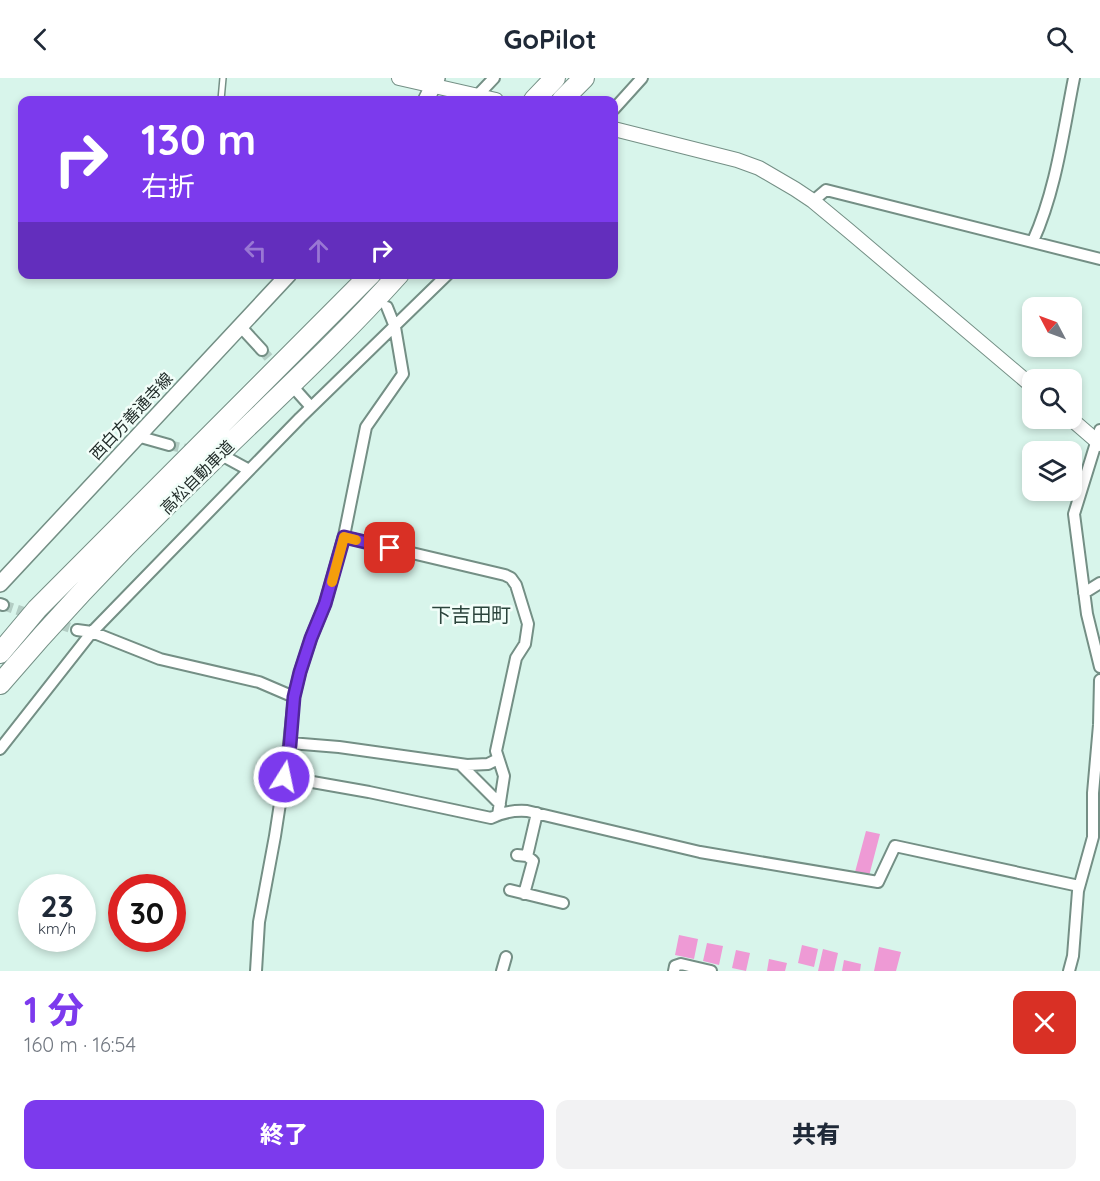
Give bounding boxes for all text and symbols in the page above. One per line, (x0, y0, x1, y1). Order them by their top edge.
text: GoPilot (503, 22, 597, 56)
icon: back (24, 23, 57, 56)
icon: search (1043, 23, 1076, 56)
text: 130 m (141, 113, 256, 166)
icon: right (42, 120, 120, 198)
text: 右折 (141, 169, 195, 203)
icon: left (239, 234, 272, 267)
icon: ahead (302, 234, 335, 267)
icon: right (365, 234, 398, 267)
north arrow (1022, 297, 1082, 357)
map controls (1022, 297, 1082, 501)
street label: 西白方善通寺線 (85, 368, 177, 464)
button: search (1022, 369, 1082, 429)
street label: 高松自動車道 (156, 436, 238, 518)
button: layers (1022, 441, 1082, 501)
pin (364, 522, 415, 573)
icon: arrive (373, 531, 406, 564)
district label: 下吉田町 (431, 602, 511, 627)
position arrow (252, 745, 316, 809)
speed limit sign: 30 (108, 874, 186, 952)
text: 23 (40, 887, 74, 925)
text: km/h (38, 919, 76, 938)
text: 1 分 (24, 987, 84, 1032)
button: close (1013, 991, 1076, 1054)
text: 160 m · 16:54 (24, 1032, 136, 1057)
button: 終了 (24, 1100, 544, 1169)
button: 共有 (556, 1100, 1076, 1169)

